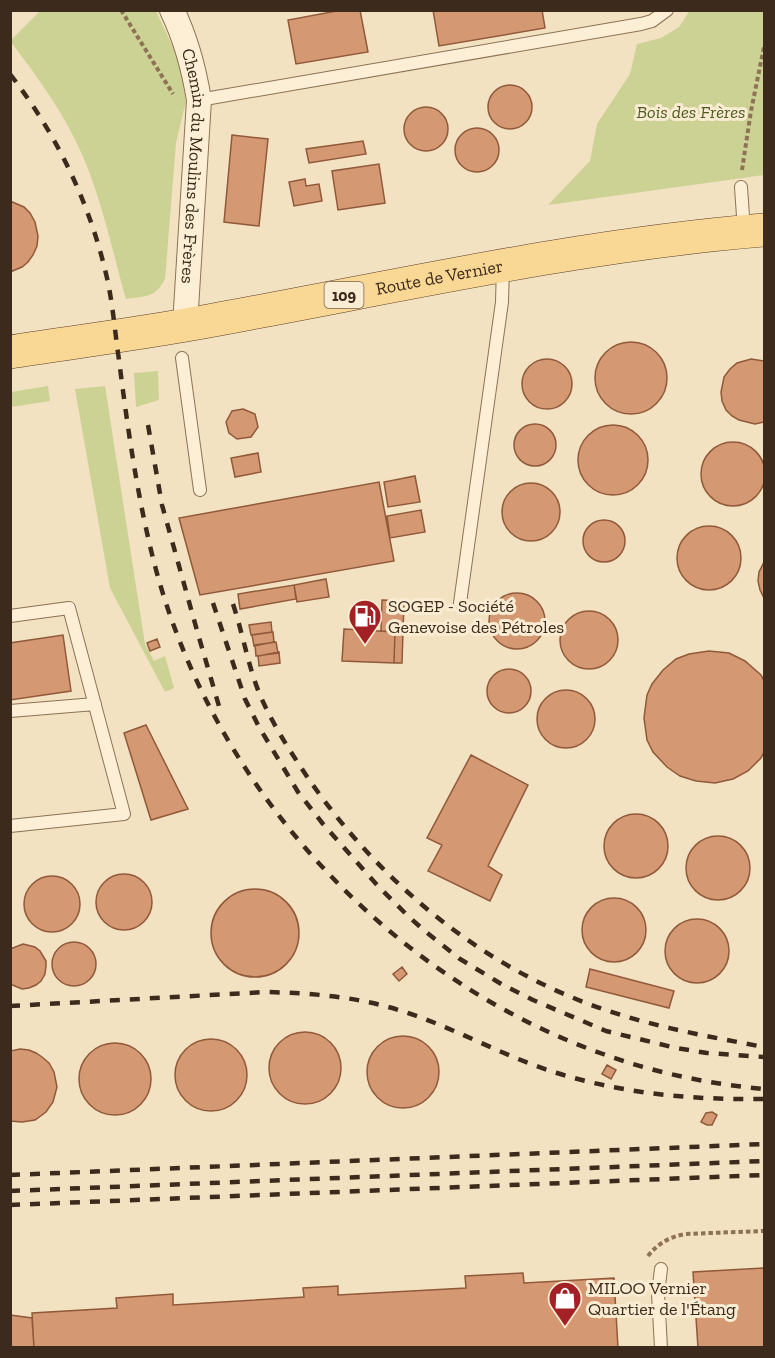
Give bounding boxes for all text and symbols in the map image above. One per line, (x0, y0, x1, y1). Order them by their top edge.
street label: Chemin du Moulins des Frères (177, 46, 210, 284)
park label: Bois des Frères (636, 101, 746, 123)
street label: Route de Vernier (374, 255, 505, 300)
road number: 109 (324, 282, 364, 308)
place label: SOGEP - Société Genevoise des Pétroles (388, 595, 564, 638)
fuel station icon: SOGEP - Société Genevoise des Pétroles (347, 598, 383, 645)
place label: MILOO Vernier Quartier de l'Étang (588, 1277, 736, 1320)
shop icon: MILOO Vernier Quartier de l'Étang (547, 1280, 583, 1327)

